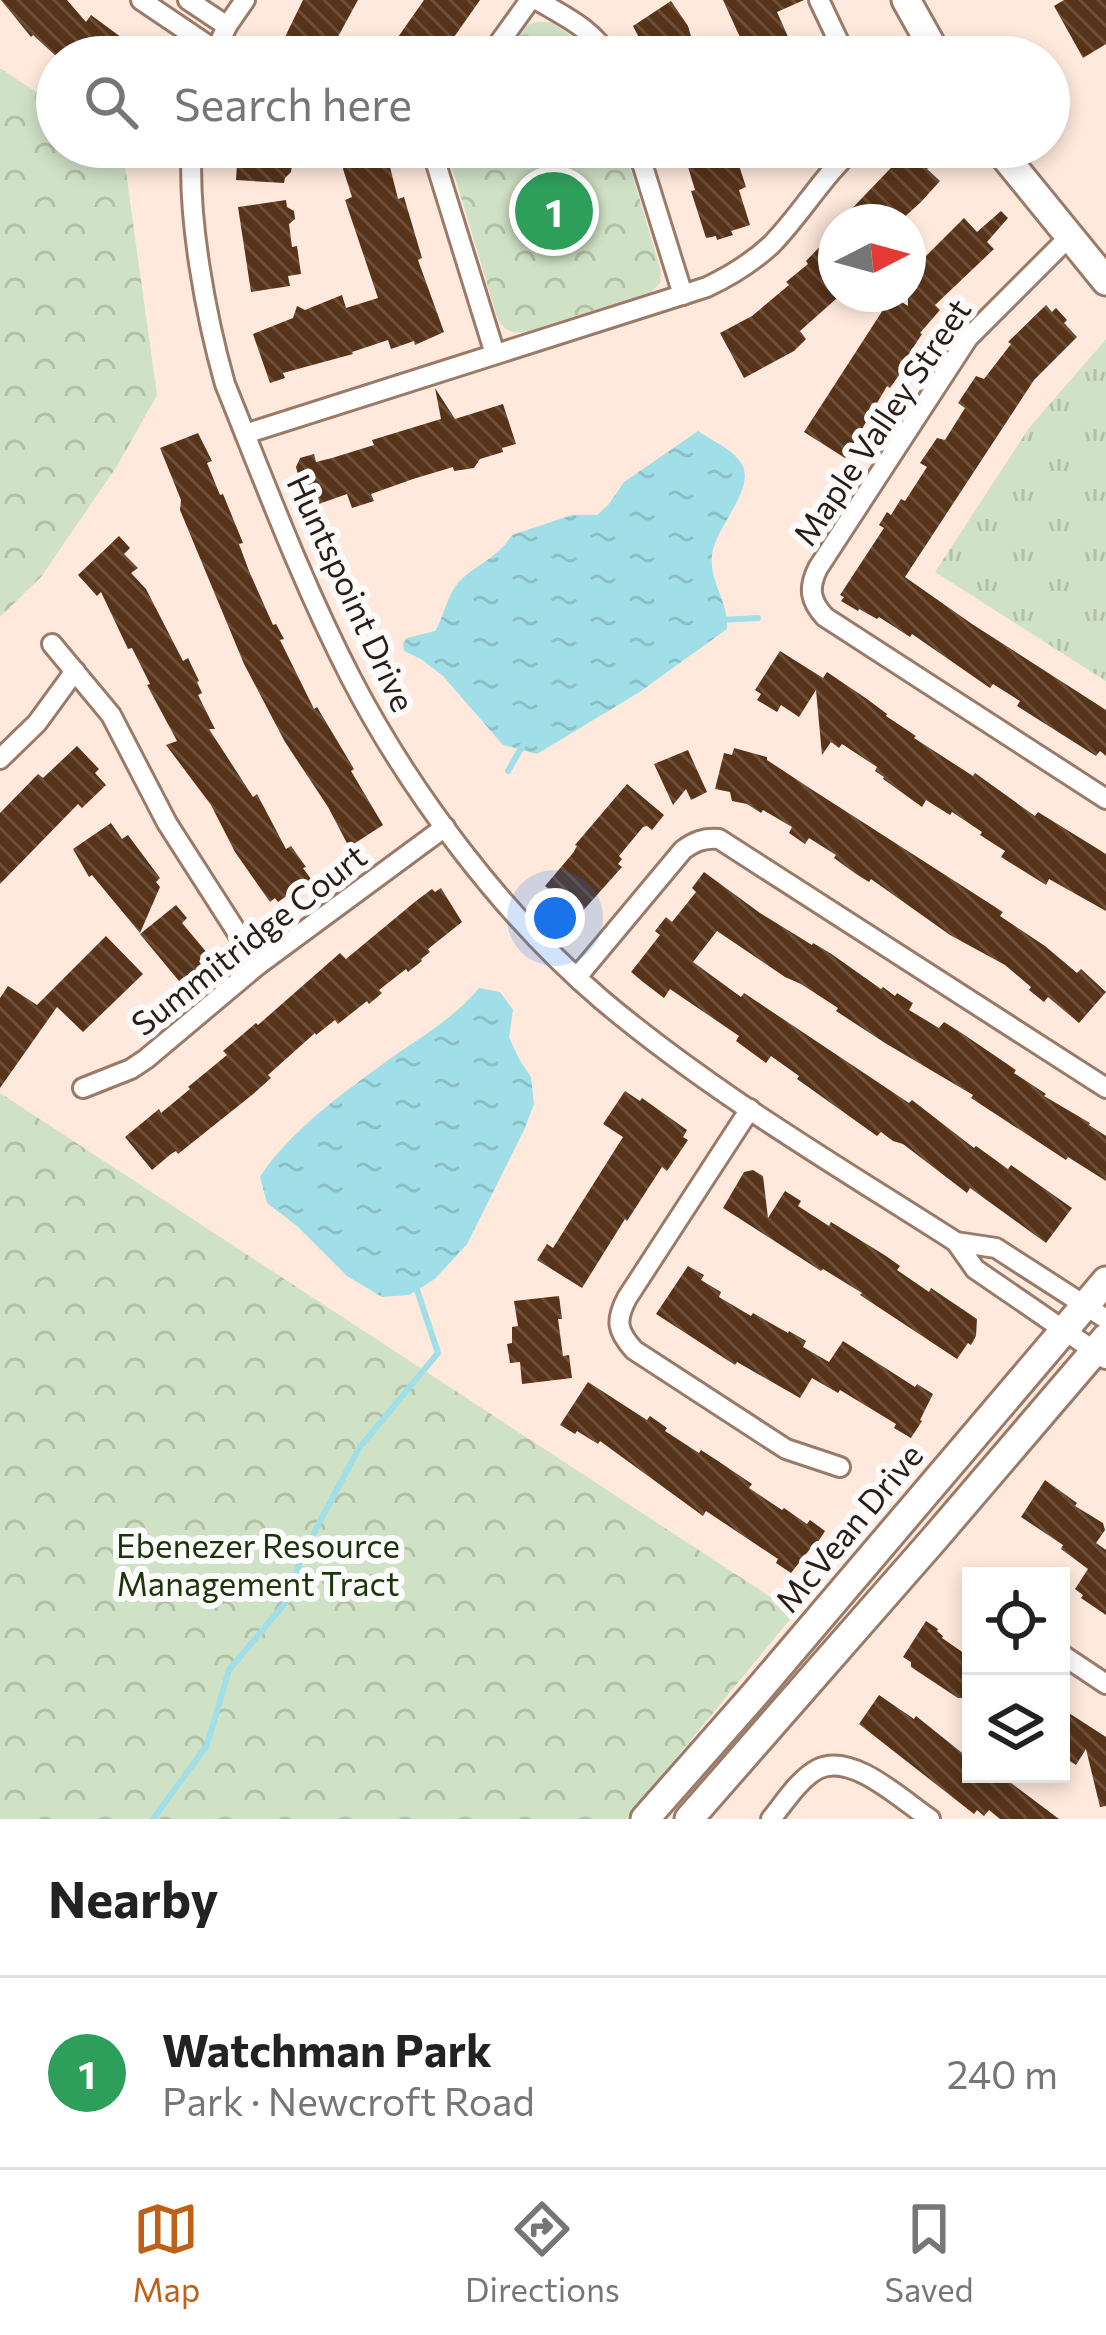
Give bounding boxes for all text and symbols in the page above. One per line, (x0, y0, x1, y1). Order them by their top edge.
search box (36, 36, 1070, 168)
icon: search (78, 69, 144, 135)
text: Search here (174, 75, 412, 130)
pin: 1 (515, 166, 593, 256)
north arrow (818, 204, 926, 312)
street label: Maple Valley Street (783, 290, 978, 552)
street label: Huntspoint Drive (280, 467, 425, 717)
street label: Summitridge Court (122, 834, 374, 1043)
your location (525, 888, 585, 948)
street label: McVean Drive (765, 1434, 930, 1620)
park label: Ebenezer Resource Management Tract (116, 1524, 400, 1603)
map controls (962, 1567, 1070, 1783)
button: locate (962, 1567, 1070, 1675)
button: layers (962, 1675, 1070, 1783)
text: Nearby (48, 1866, 218, 1929)
text: Watchman Park (162, 2021, 492, 2076)
text: 1 (78, 2049, 96, 2097)
text: 240 m (947, 2049, 1058, 2097)
text: Park · Newcroft Road (162, 2076, 535, 2124)
tab: Map (132, 2196, 200, 2309)
tab: Directions (465, 2196, 620, 2309)
tab: Saved (885, 2196, 974, 2309)

